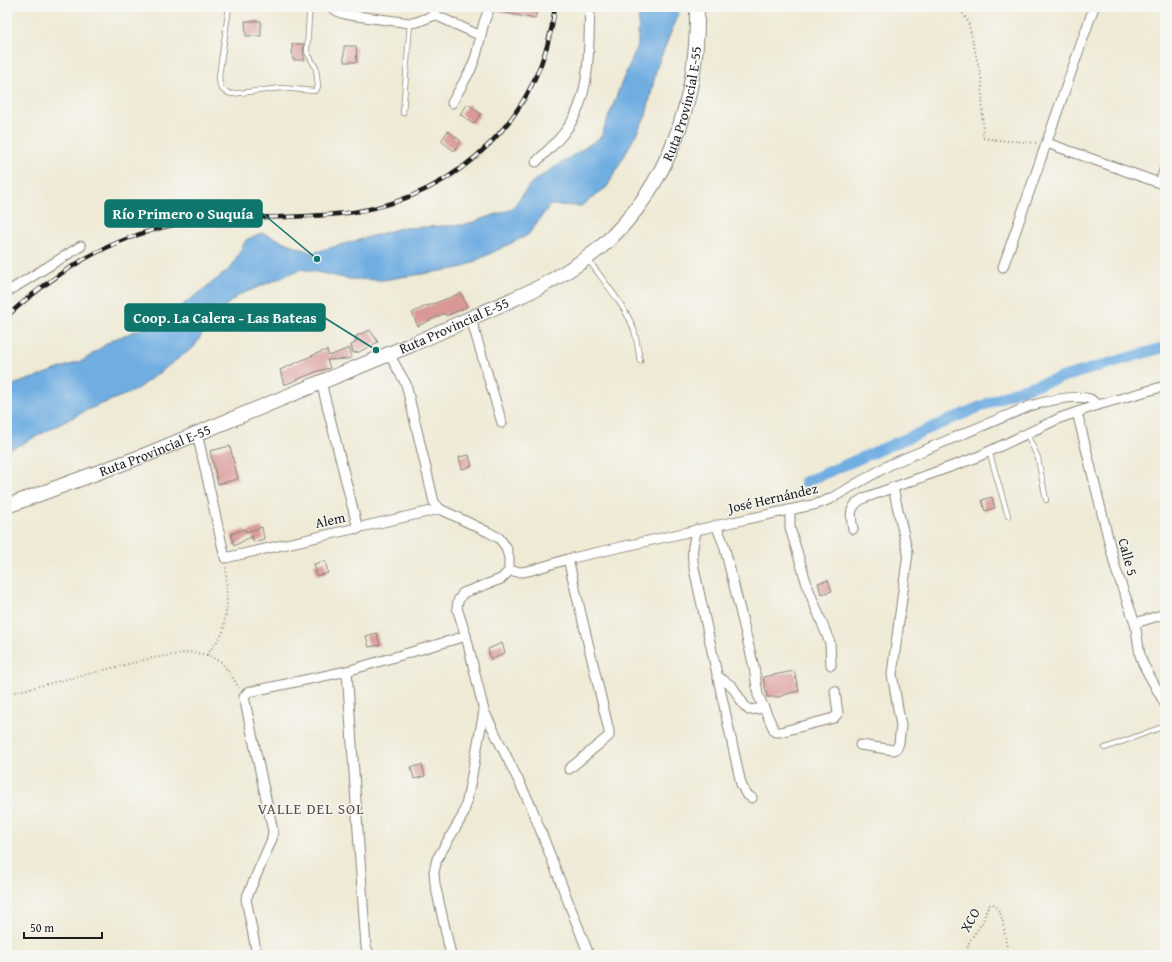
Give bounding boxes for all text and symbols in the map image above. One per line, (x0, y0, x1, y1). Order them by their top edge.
street label: Ruta Provincial E-55 (657, 45, 706, 164)
callout: Río Primero o Suquía (105, 200, 262, 227)
text: Río Primero o Suquía (113, 203, 254, 224)
street label: Ruta Provincial E-55 (396, 292, 512, 359)
callout: Coop. La Calera - Las Bateas (125, 304, 325, 331)
text: Coop. La Calera - Las Bateas (133, 307, 317, 328)
street label: Ruta Provincial E-55 (96, 419, 214, 481)
street label: José Hernández (725, 478, 820, 518)
street label: Alem (313, 507, 348, 533)
street label: Calle 5 (1113, 536, 1143, 578)
district label: VALLE DEL SOL (257, 798, 365, 819)
street label: XCO (955, 904, 985, 936)
scale bar (24, 914, 102, 940)
text: 50 m (30, 919, 54, 936)

